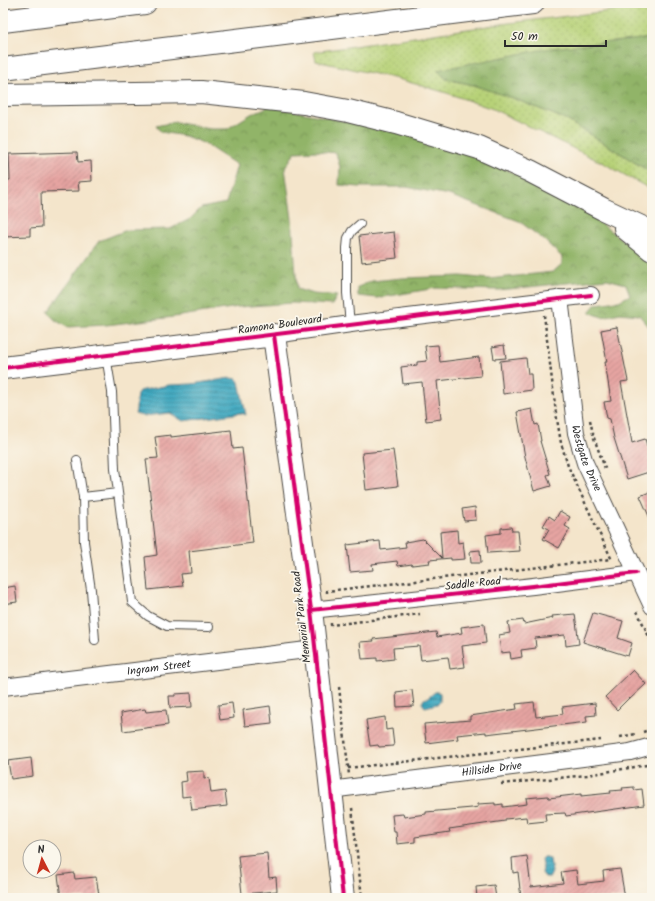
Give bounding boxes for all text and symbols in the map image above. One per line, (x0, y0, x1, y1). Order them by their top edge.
scale bar (505, 22, 606, 48)
text: 50 m (511, 27, 538, 46)
street label: Ramona Boulevard (237, 310, 324, 340)
street label: Westgate Drive (566, 424, 606, 494)
street label: Memorial Park Road (287, 570, 317, 664)
street label: Saddle Road (444, 572, 502, 596)
street label: Ingram Street (126, 655, 193, 681)
street label: Hillside Drive (461, 757, 523, 782)
north arrow (22, 839, 62, 879)
text: N (37, 841, 46, 859)

